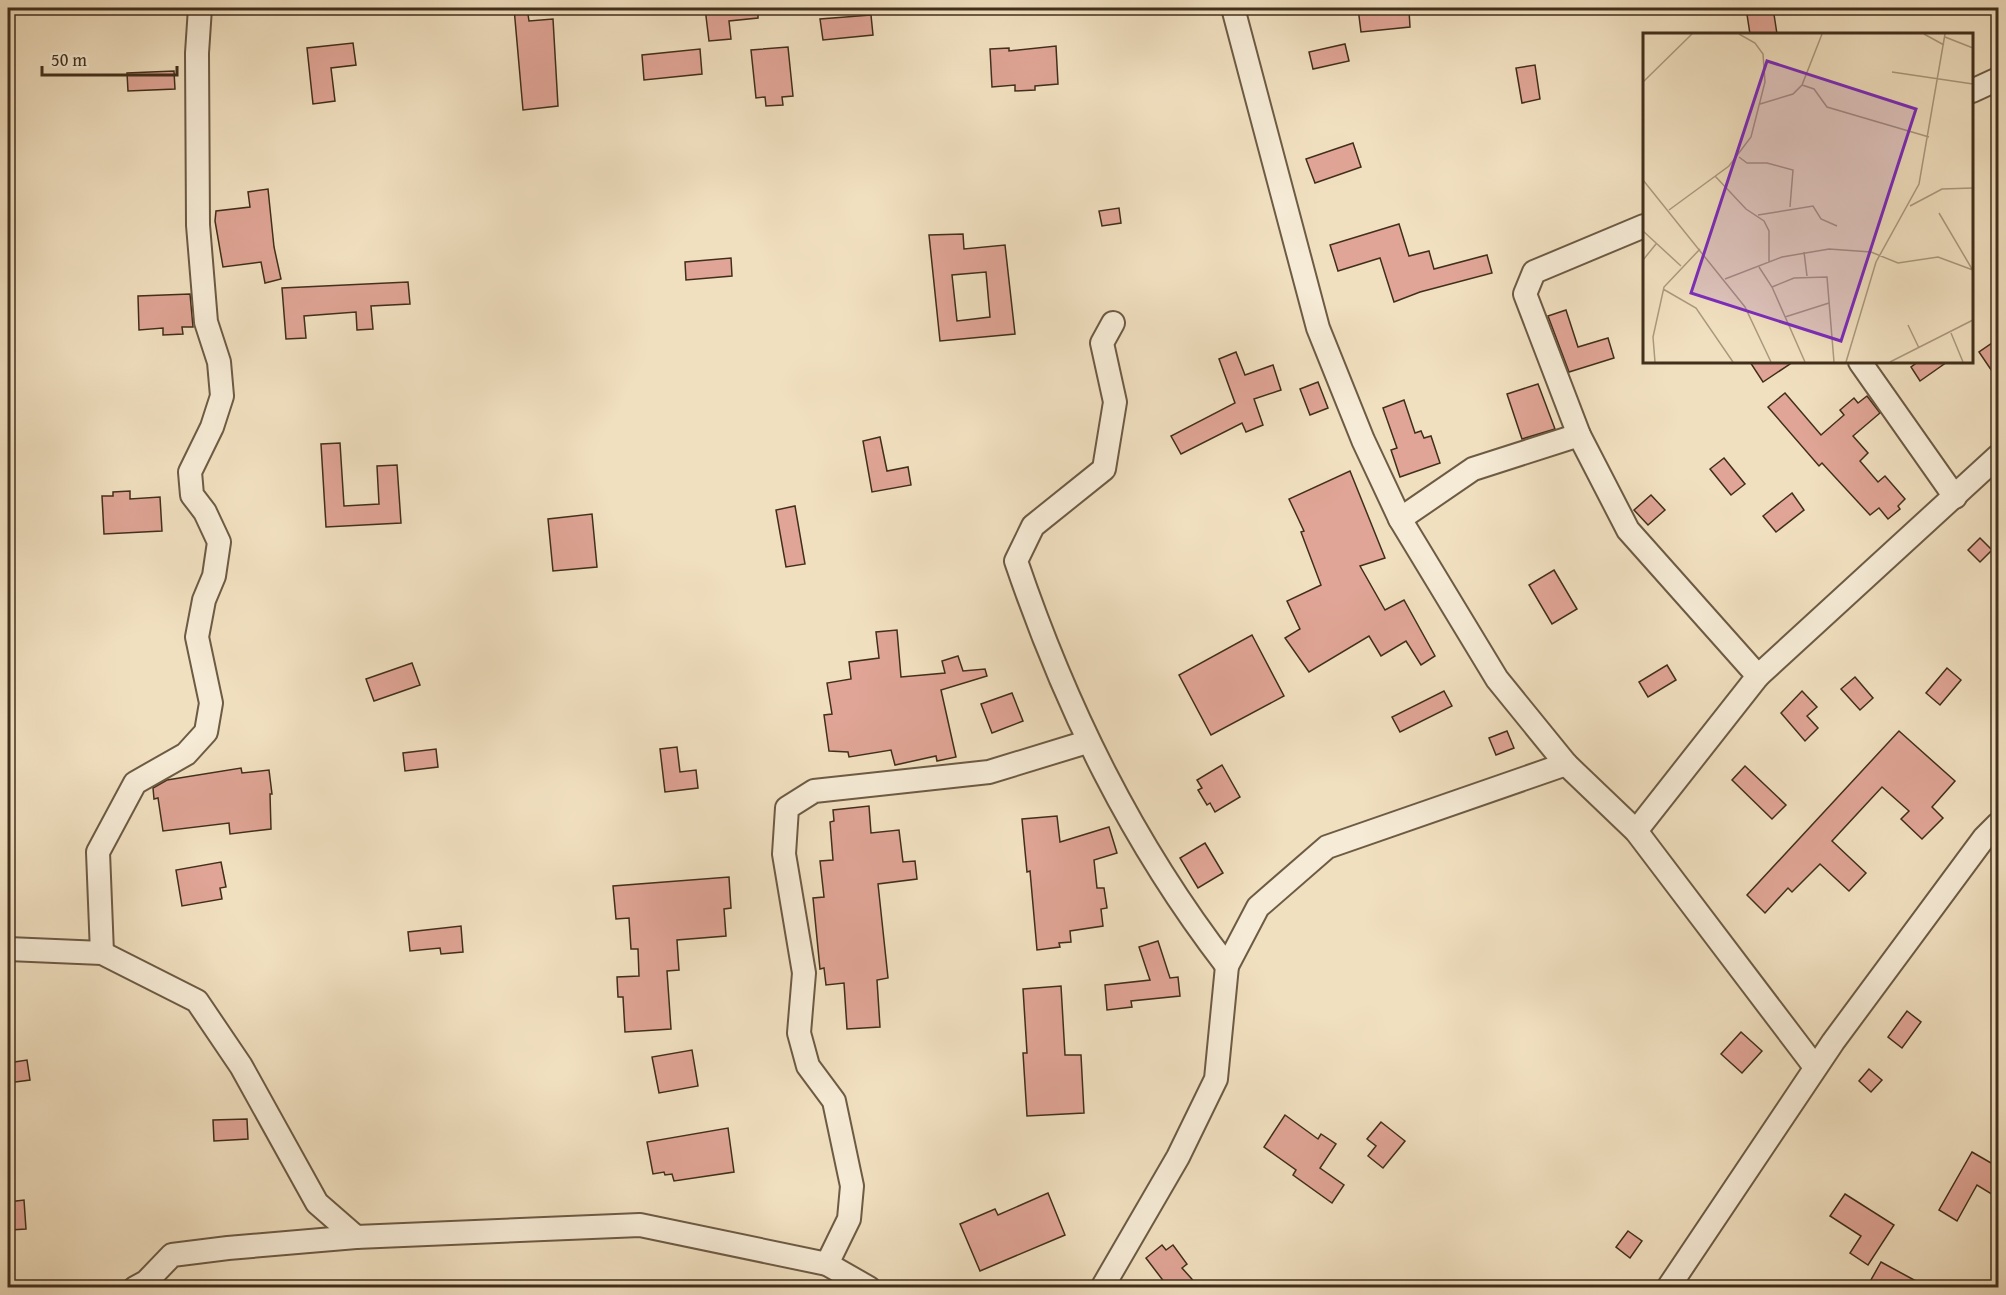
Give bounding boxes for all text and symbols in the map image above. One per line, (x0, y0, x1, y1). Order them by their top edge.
inset map (1643, 33, 1973, 363)
scale bar (42, 39, 177, 77)
text: 50 m (51, 46, 87, 73)

